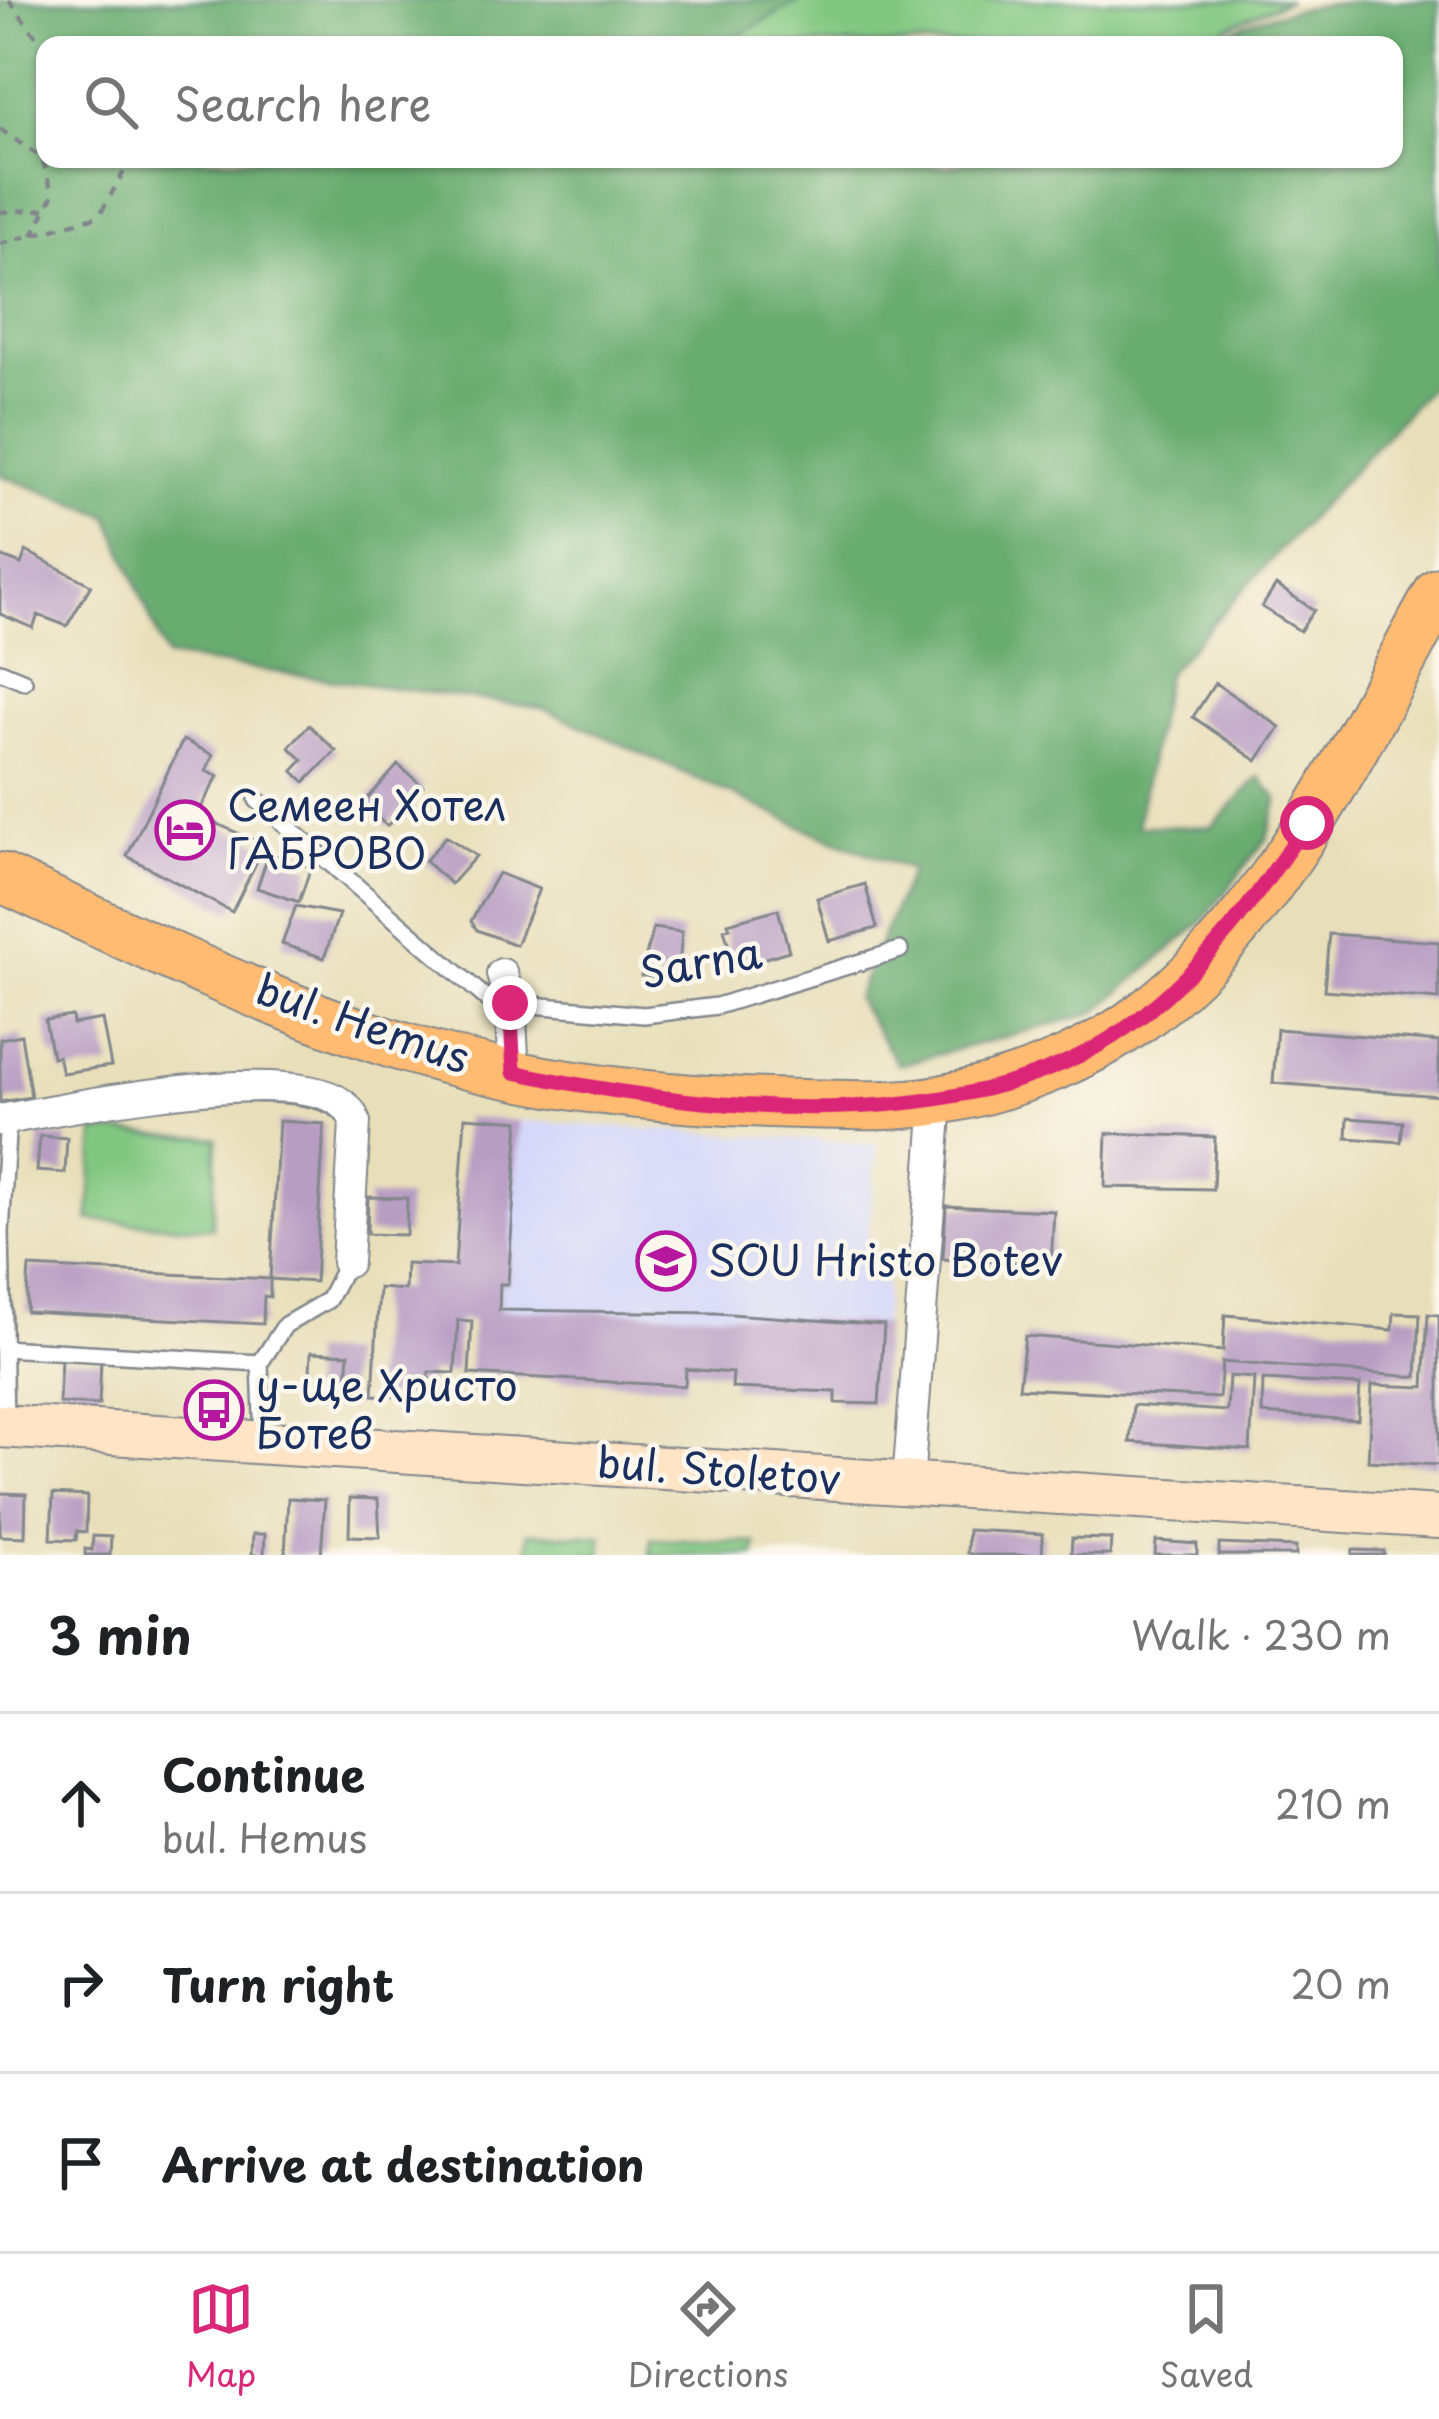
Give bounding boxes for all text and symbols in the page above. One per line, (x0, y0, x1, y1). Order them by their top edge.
search box (36, 36, 1403, 168)
text: Search here (174, 68, 431, 136)
icon: search (78, 69, 144, 135)
place label: Семеен Хотел ГАБРОВО (227, 772, 506, 883)
route start (1280, 796, 1334, 850)
hotel icon: Семеен Хотел ГАБРОВО (154, 799, 216, 861)
street label: Sarna (635, 919, 767, 1002)
street label: bul. Hemus (249, 956, 478, 1087)
route end (483, 976, 537, 1030)
place label: SOU Hristo Botev (708, 1227, 1062, 1290)
school or university icon: SOU Hristo Botev (635, 1230, 697, 1292)
place label: у-ще Христо Ботев (256, 1352, 518, 1463)
bus stop icon: у-ще Христо Ботев (183, 1379, 245, 1441)
street label: bul. Stoletov (596, 1429, 843, 1508)
text: 3 min (48, 1595, 192, 1672)
text: Walk · 230 m (1131, 1604, 1391, 1663)
text: Continue (162, 1739, 365, 1807)
icon: ahead (48, 1770, 114, 1836)
text: 210 m (1275, 1773, 1391, 1832)
text: bul. Hemus (162, 1807, 367, 1866)
text: Turn right (162, 1949, 394, 2017)
icon: right (48, 1950, 114, 2016)
text: 20 m (1290, 1953, 1391, 2012)
text: Arrive at destination (162, 2129, 645, 2197)
icon: arrive (48, 2130, 114, 2196)
tab: Map (186, 2276, 256, 2398)
tab: Directions (628, 2276, 788, 2398)
tab: Saved (1160, 2276, 1253, 2398)

